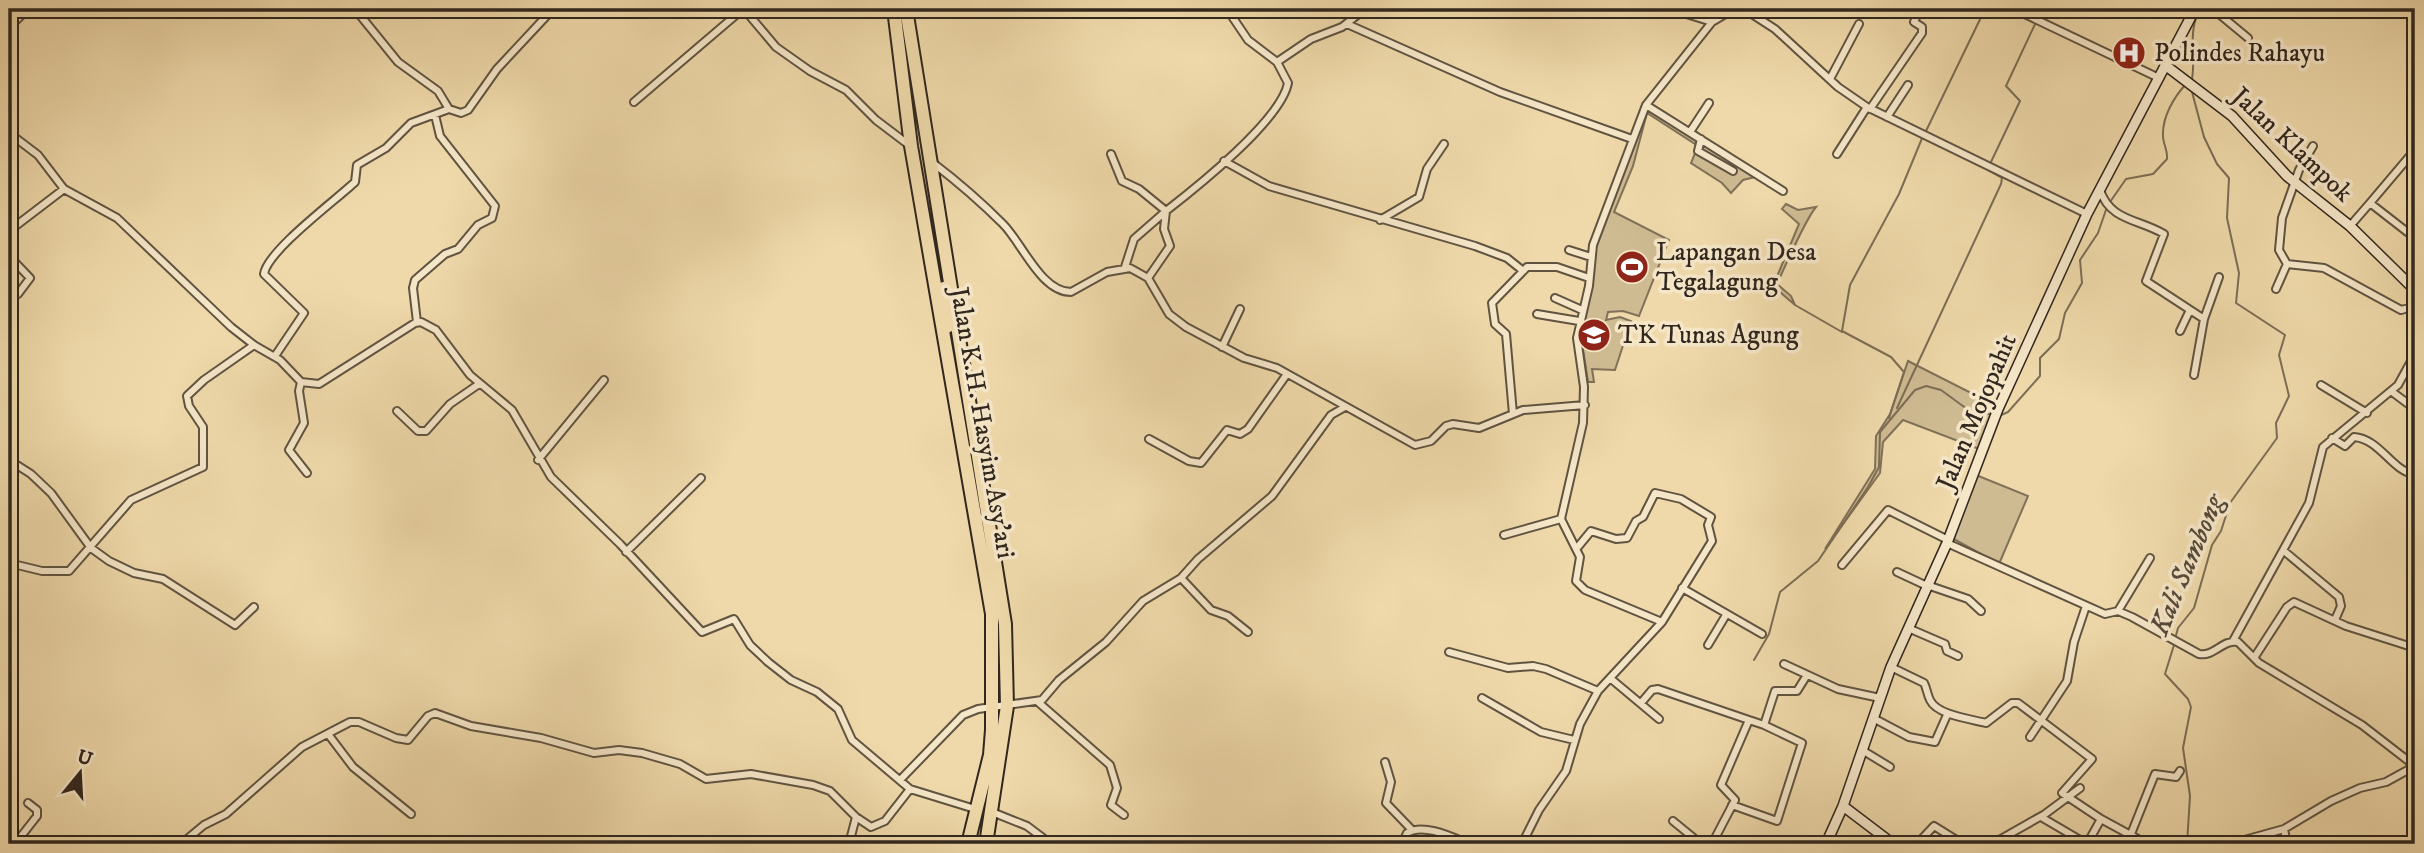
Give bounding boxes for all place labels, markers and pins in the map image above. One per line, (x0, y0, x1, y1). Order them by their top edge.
hospital icon: Polindes Rahayu (2110, 34, 2148, 72)
place label: Polindes Rahayu (2154, 37, 2325, 70)
place label: Lapangan Desa Tegalagung (1656, 236, 1816, 299)
sports icon: Lapangan Desa Tegalagung (1613, 248, 1651, 286)
school or university icon: TK Tunas Agung (1575, 316, 1613, 354)
place label: TK Tunas Agung (1618, 319, 1799, 352)

